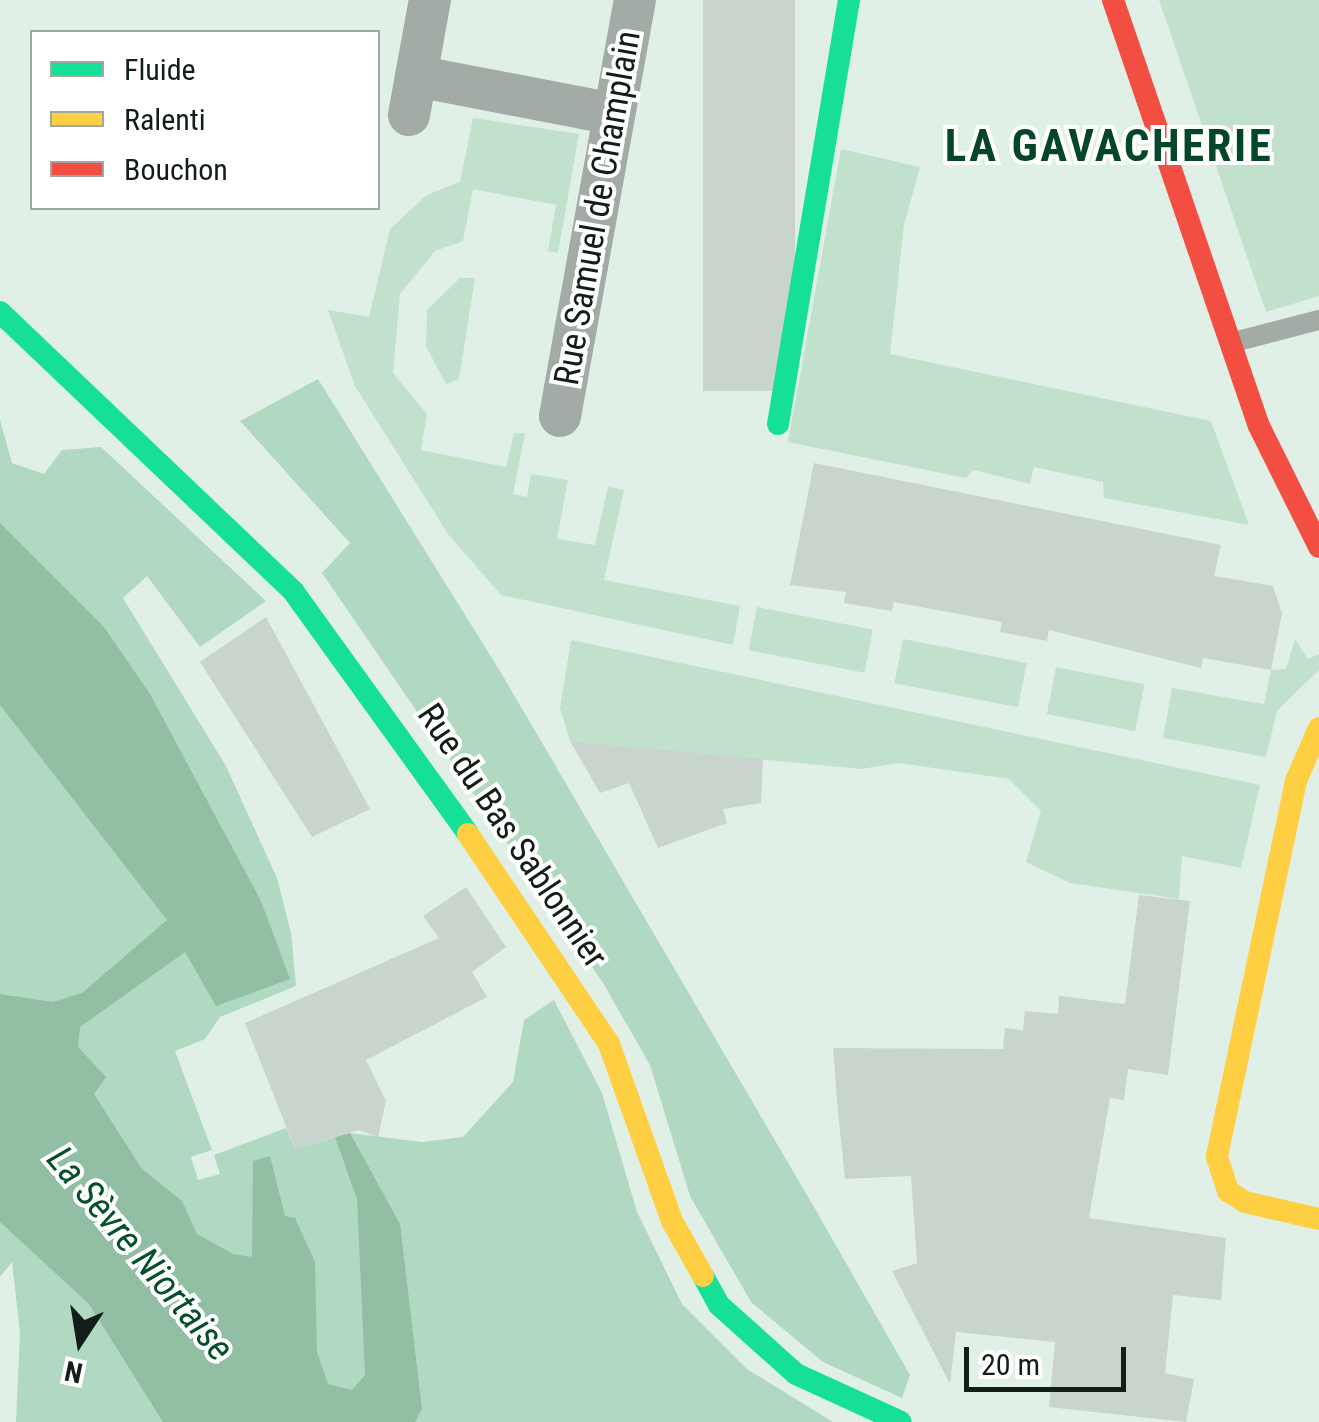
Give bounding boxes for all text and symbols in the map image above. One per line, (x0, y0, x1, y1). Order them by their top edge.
street label: Rue Samuel de Champlain (546, 27, 650, 389)
legend (30, 30, 380, 210)
text: Fluide (124, 52, 196, 87)
text: Ralenti (124, 102, 206, 137)
district label: LA GAVACHERIE (945, 119, 1273, 173)
text: Bouchon (124, 152, 228, 187)
street label: Rue du Bas Sablonnier (408, 696, 616, 976)
water label: La Sèvre Niortaise (37, 1138, 243, 1370)
north arrow (30, 1292, 130, 1392)
scale bar (969, 1327, 1132, 1389)
text: 20 m (981, 1347, 1040, 1382)
text: N (62, 1354, 85, 1390)

